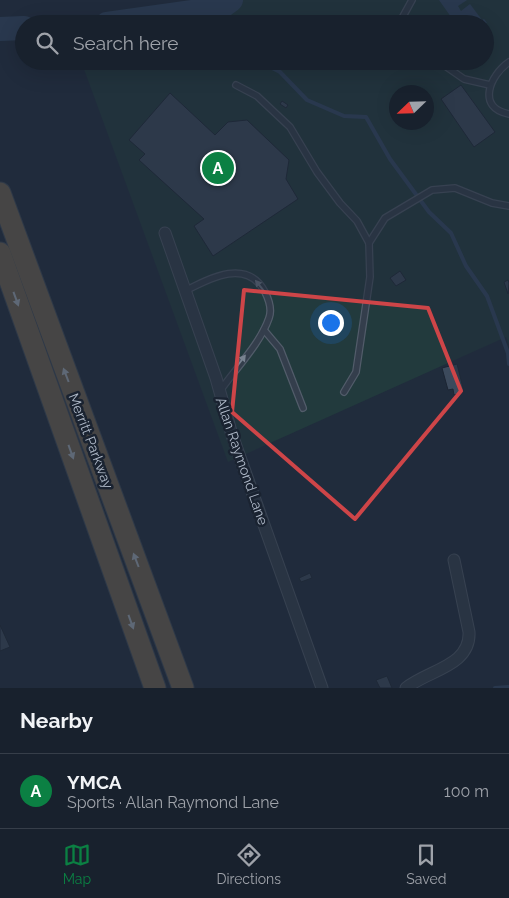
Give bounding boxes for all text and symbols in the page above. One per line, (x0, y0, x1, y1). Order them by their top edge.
search box (15, 15, 494, 70)
icon: search (33, 29, 61, 57)
text: Search here (73, 32, 179, 54)
north arrow (389, 85, 434, 130)
pin: A (202, 149, 234, 187)
one-way arrow (254, 279, 265, 292)
one-way arrow (12, 292, 20, 307)
your location (318, 310, 344, 336)
one-way arrow (236, 354, 246, 368)
one-way arrow (62, 368, 69, 383)
street label: Merritt Parkway (65, 391, 117, 491)
street label: Allan Raymond Lane (213, 395, 271, 527)
one-way arrow (67, 445, 75, 460)
one-way arrow (132, 552, 140, 567)
one-way arrow (128, 614, 135, 629)
text: Nearby (20, 708, 93, 733)
text: YMCA (67, 771, 122, 793)
text: A (31, 782, 41, 801)
text: 100 m (444, 782, 489, 801)
text: Sports · Allan Raymond Lane (67, 793, 279, 812)
tab: Map (63, 841, 91, 887)
tab: Directions (216, 841, 281, 887)
tab: Saved (406, 841, 446, 887)

